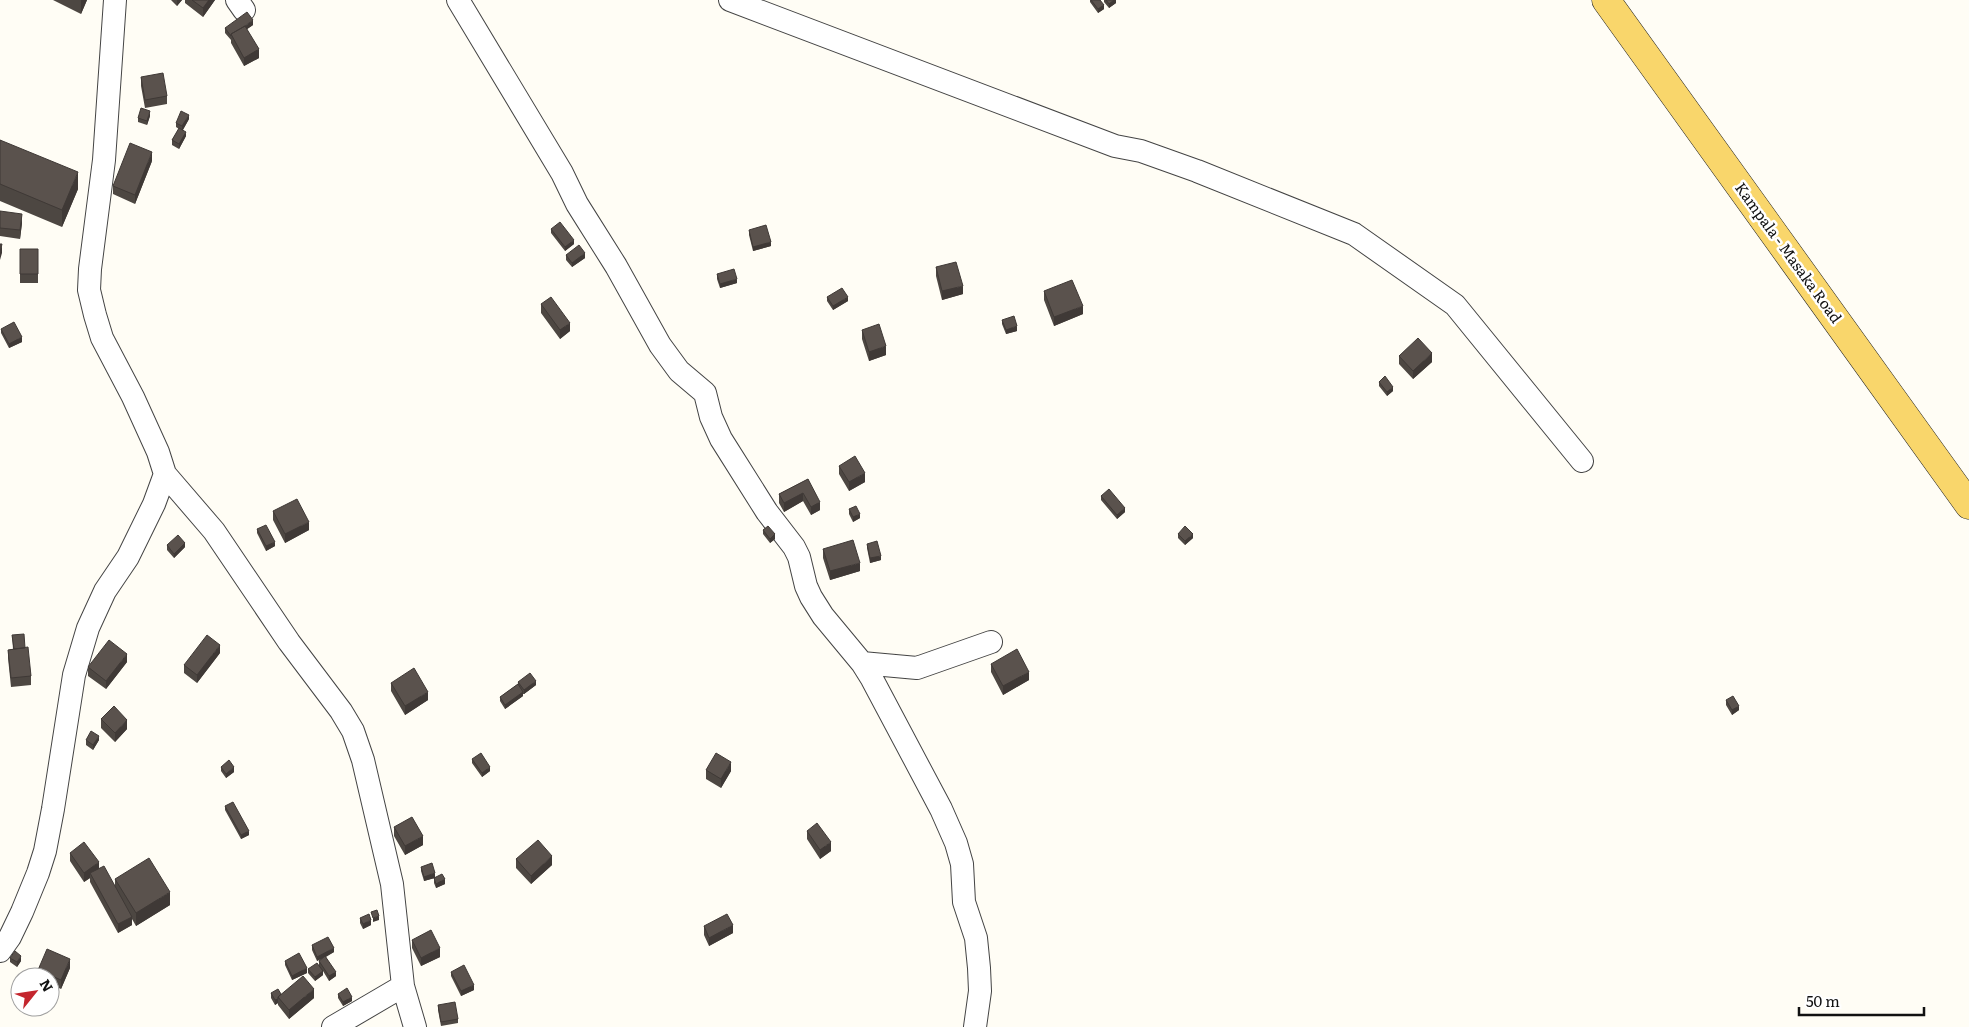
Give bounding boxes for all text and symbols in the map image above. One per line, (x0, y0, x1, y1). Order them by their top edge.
street label: Kampala - Masaka Road (1730, 177, 1848, 327)
north arrow (10, 967, 60, 1017)
text: N (36, 975, 59, 995)
scale bar (1799, 984, 1924, 1016)
text: 50 m (1806, 989, 1840, 1012)

